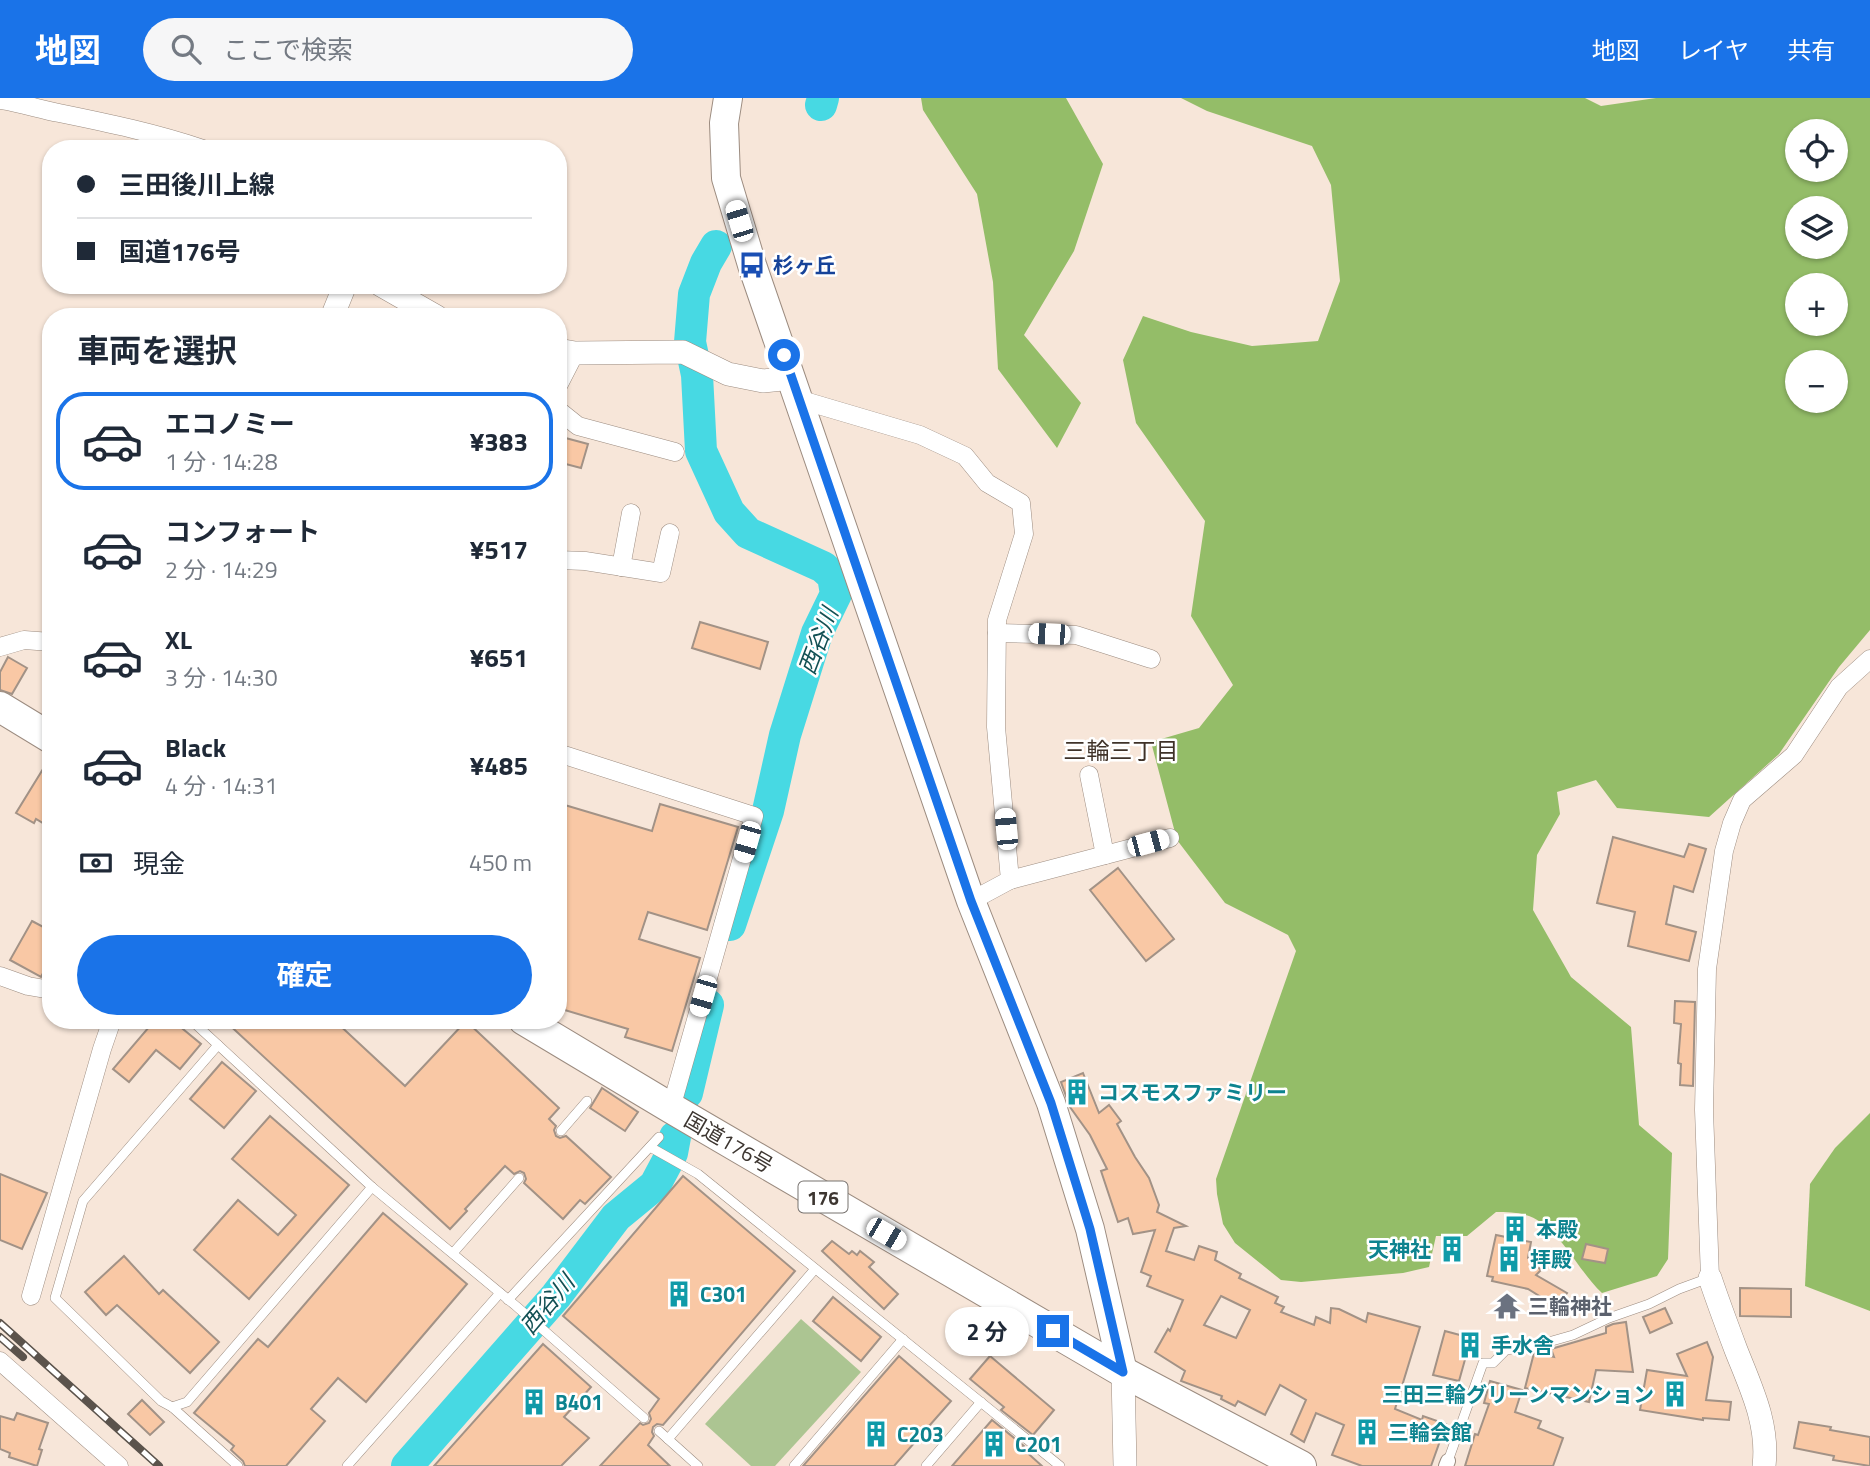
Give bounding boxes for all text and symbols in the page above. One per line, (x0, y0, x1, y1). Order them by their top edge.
search box (143, 18, 633, 81)
text: 地図 (35, 25, 101, 75)
icon: search (167, 30, 205, 68)
text: ここで検索 (223, 30, 353, 69)
text: 地図 (1592, 32, 1640, 68)
text: レイヤ (1678, 32, 1749, 68)
text: 共有 (1787, 32, 1835, 68)
map controls (1785, 119, 1848, 413)
button: locate (1785, 119, 1848, 182)
text: 三田後川上線 (119, 165, 275, 204)
button: layers (1785, 196, 1848, 259)
car (723, 198, 756, 244)
text: 国道176号 (119, 232, 241, 271)
place label: 杉ヶ丘 (773, 249, 836, 281)
bus stop icon: 杉ヶ丘 (737, 250, 767, 280)
button: + (1785, 273, 1848, 336)
text: 車両を選択 (77, 326, 237, 374)
route start (768, 339, 800, 371)
button: − (1785, 350, 1848, 413)
text: エコノミー (165, 404, 295, 443)
icon: car (81, 410, 144, 473)
text: ¥383 (470, 422, 528, 461)
text: 1 分 · 14:28 (165, 444, 278, 479)
text: コンフォート (165, 512, 320, 551)
icon: car (81, 518, 144, 581)
text: ¥517 (470, 530, 528, 569)
text: 2 分 · 14:29 (165, 552, 278, 587)
water label: 西谷川 (789, 600, 848, 679)
text: XL (165, 620, 192, 659)
car (1028, 623, 1071, 645)
icon: car (81, 626, 144, 689)
text: ¥651 (470, 638, 528, 677)
text: 3 分 · 14:30 (165, 660, 278, 695)
text: Black (165, 728, 226, 767)
district label: 三輪三丁目 (1064, 733, 1179, 768)
icon: car (81, 734, 144, 797)
text: ¥485 (470, 746, 528, 785)
text: 4 分 · 14:31 (165, 768, 278, 803)
car (994, 807, 1019, 851)
car (732, 819, 763, 865)
car (1125, 827, 1172, 859)
icon: cash (77, 844, 115, 882)
text: 現金 (133, 844, 185, 883)
text: 450 m (469, 845, 532, 880)
button: 確定 (77, 935, 532, 1015)
car (688, 973, 719, 1019)
place label: コスモスファミリー (1098, 1076, 1287, 1108)
building icon: コスモスファミリー (1062, 1077, 1092, 1107)
street label: 国道176号 (678, 1104, 780, 1180)
road number: 176 (798, 1182, 848, 1212)
place label: 本殿 (1536, 1213, 1578, 1245)
car (863, 1214, 910, 1254)
building icon: 本殿 (1500, 1214, 1530, 1244)
place label: 天神社 (1368, 1233, 1431, 1265)
building icon: 天神社 (1437, 1234, 1467, 1264)
place label: 拝殿 (1530, 1243, 1572, 1275)
building icon: 拝殿 (1494, 1244, 1524, 1274)
water label: 西谷川 (511, 1264, 585, 1342)
place label: C301 (700, 1278, 747, 1310)
building icon: C301 (664, 1279, 694, 1309)
place label: 三輪神社 (1528, 1290, 1612, 1322)
temple icon: 三輪神社 (1492, 1291, 1522, 1321)
callout: 2 分 (944, 1306, 1028, 1356)
text: 2 分 (967, 1314, 1007, 1349)
route end (1037, 1315, 1069, 1347)
place label: 手水舎 (1491, 1329, 1554, 1361)
building icon: 手水舎 (1455, 1330, 1485, 1360)
place label: 三田三輪グリーンマンション (1382, 1378, 1654, 1410)
building icon: 三田三輪グリーンマンション (1660, 1379, 1690, 1409)
place label: B401 (555, 1386, 603, 1418)
building icon: B401 (519, 1387, 549, 1417)
place label: 三輪会館 (1388, 1416, 1472, 1448)
building icon: 三輪会館 (1352, 1417, 1382, 1447)
place label: C203 (897, 1418, 944, 1450)
building icon: C203 (861, 1419, 891, 1449)
place label: C201 (1015, 1428, 1062, 1460)
building icon: C201 (979, 1429, 1009, 1459)

